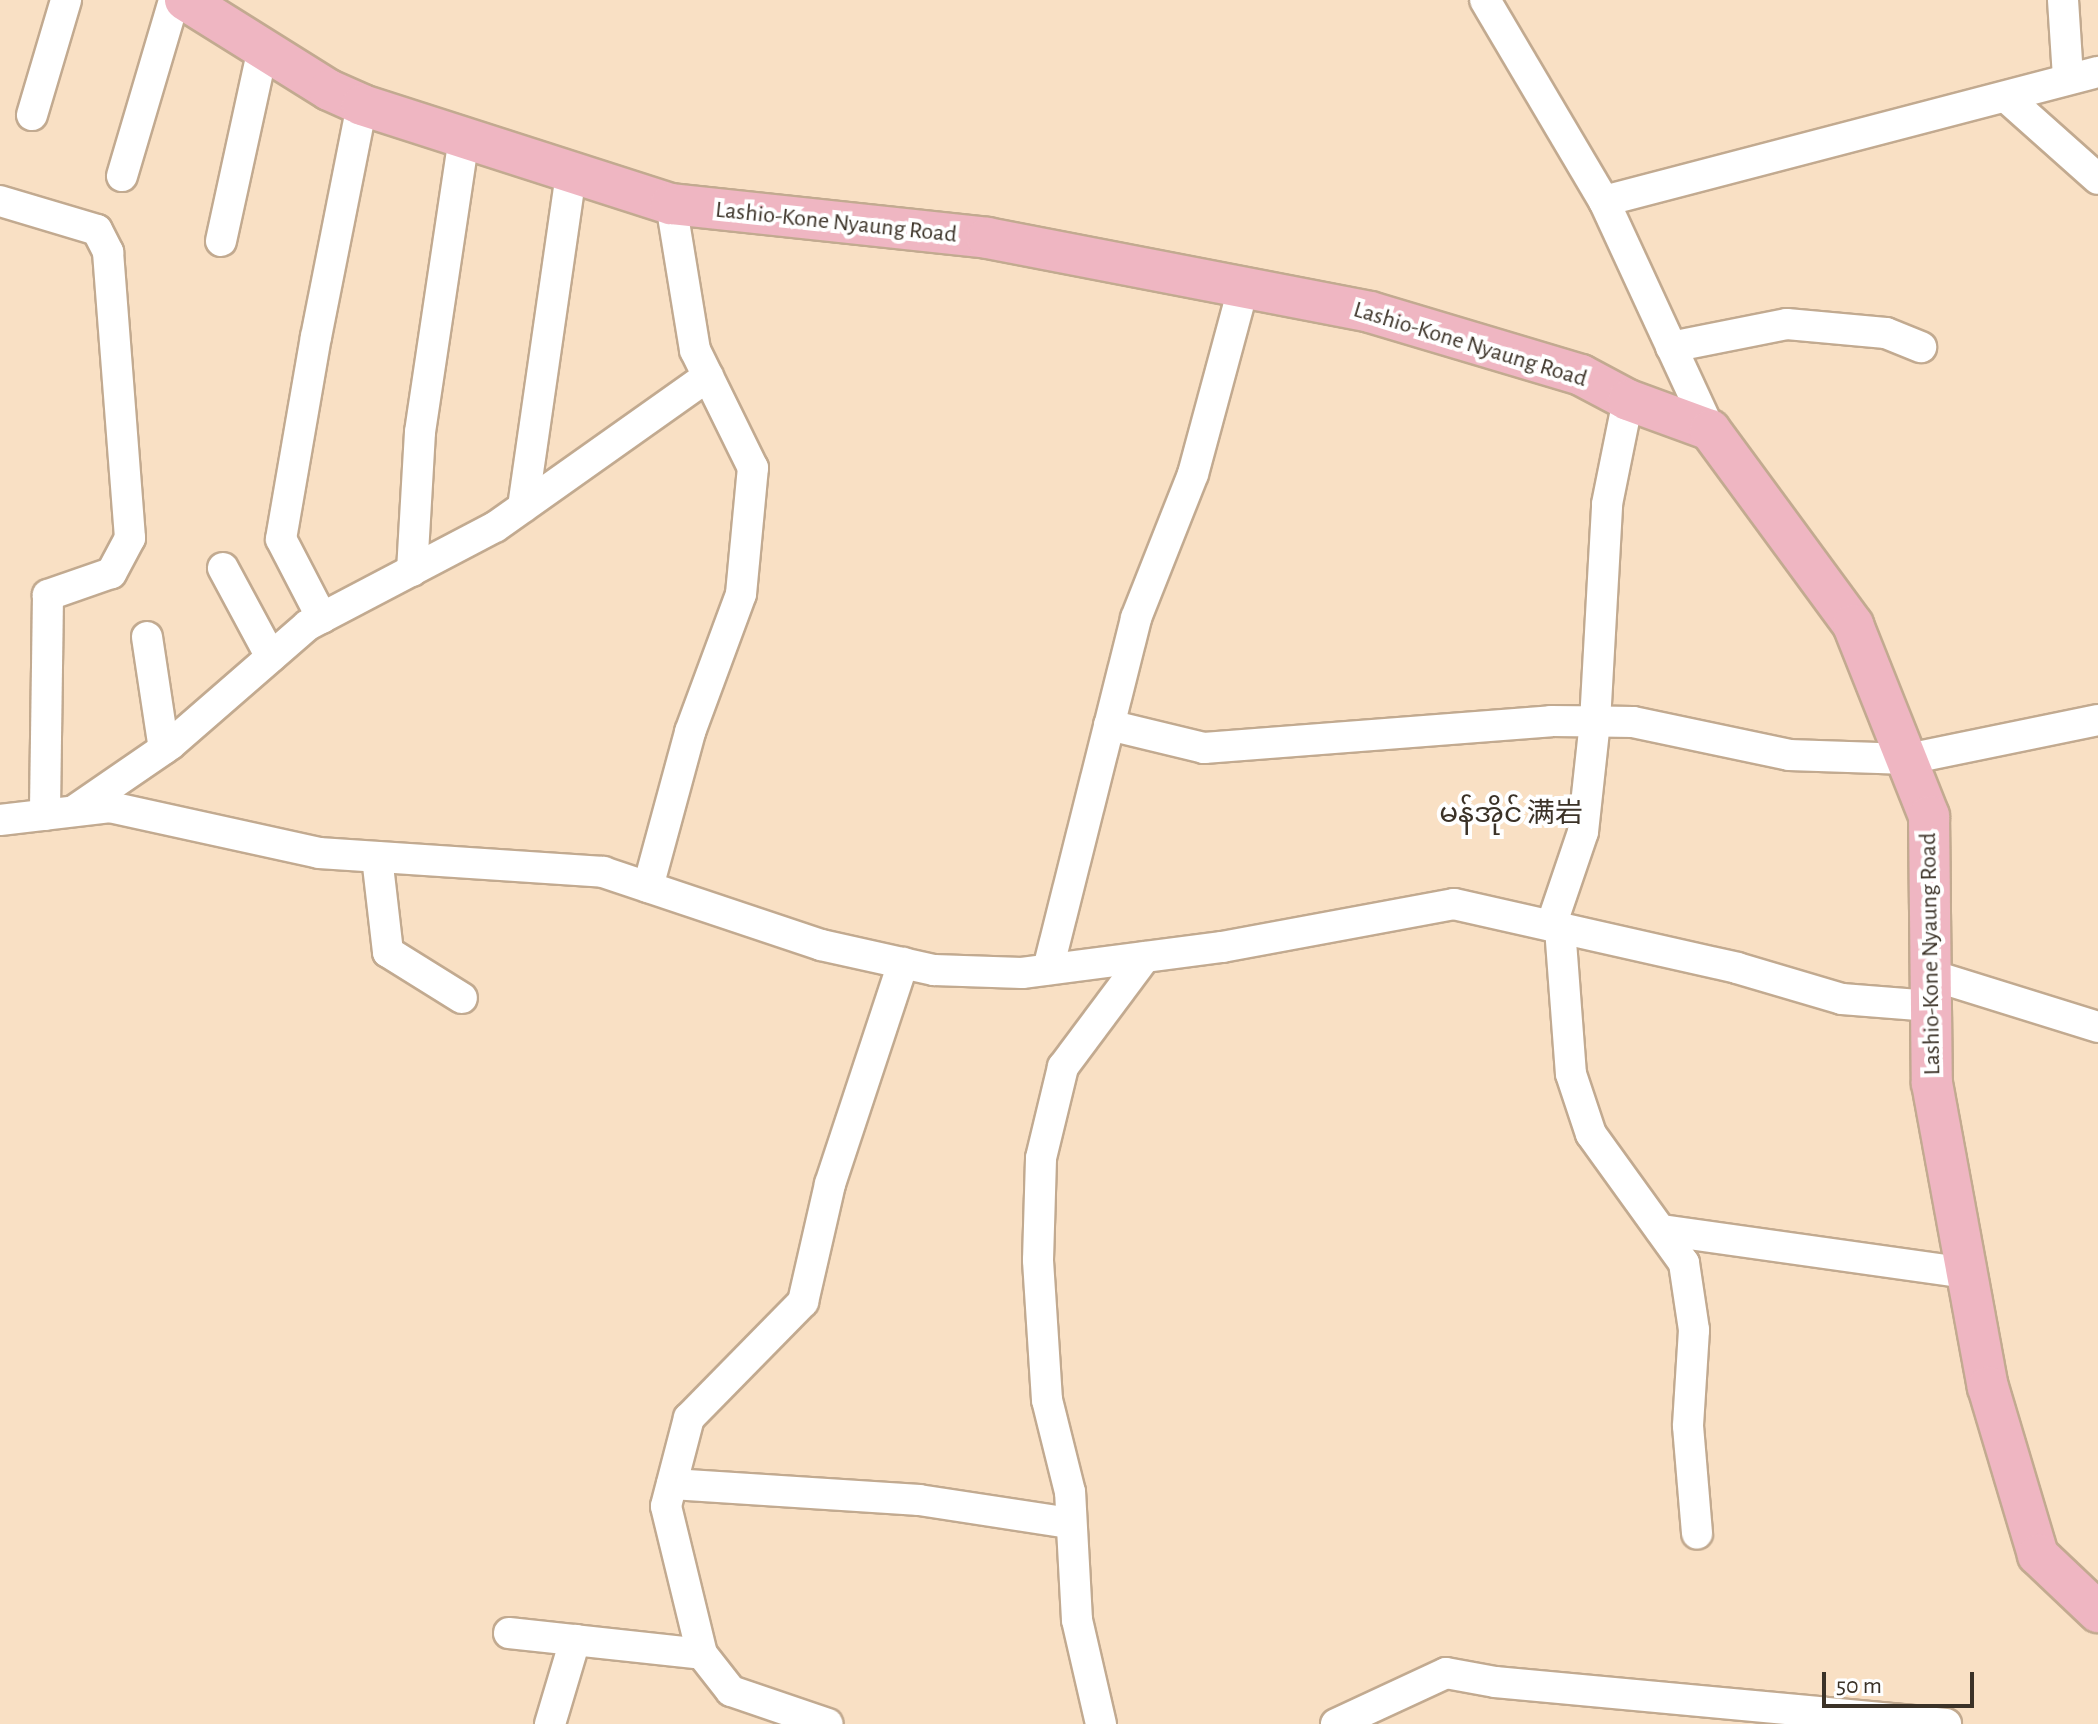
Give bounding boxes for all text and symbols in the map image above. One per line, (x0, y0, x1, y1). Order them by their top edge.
street label: Lashio-Kone Nyaung Road (714, 196, 958, 250)
street label: Lashio-Kone Nyaung Road (1350, 296, 1590, 394)
district label: မန်အိုင် 满岩 (1439, 797, 1583, 831)
street label: Lashio-Kone Nyaung Road (1914, 832, 1948, 1076)
scale bar (1826, 1656, 1978, 1706)
text: 50 m (1836, 1674, 1882, 1698)

